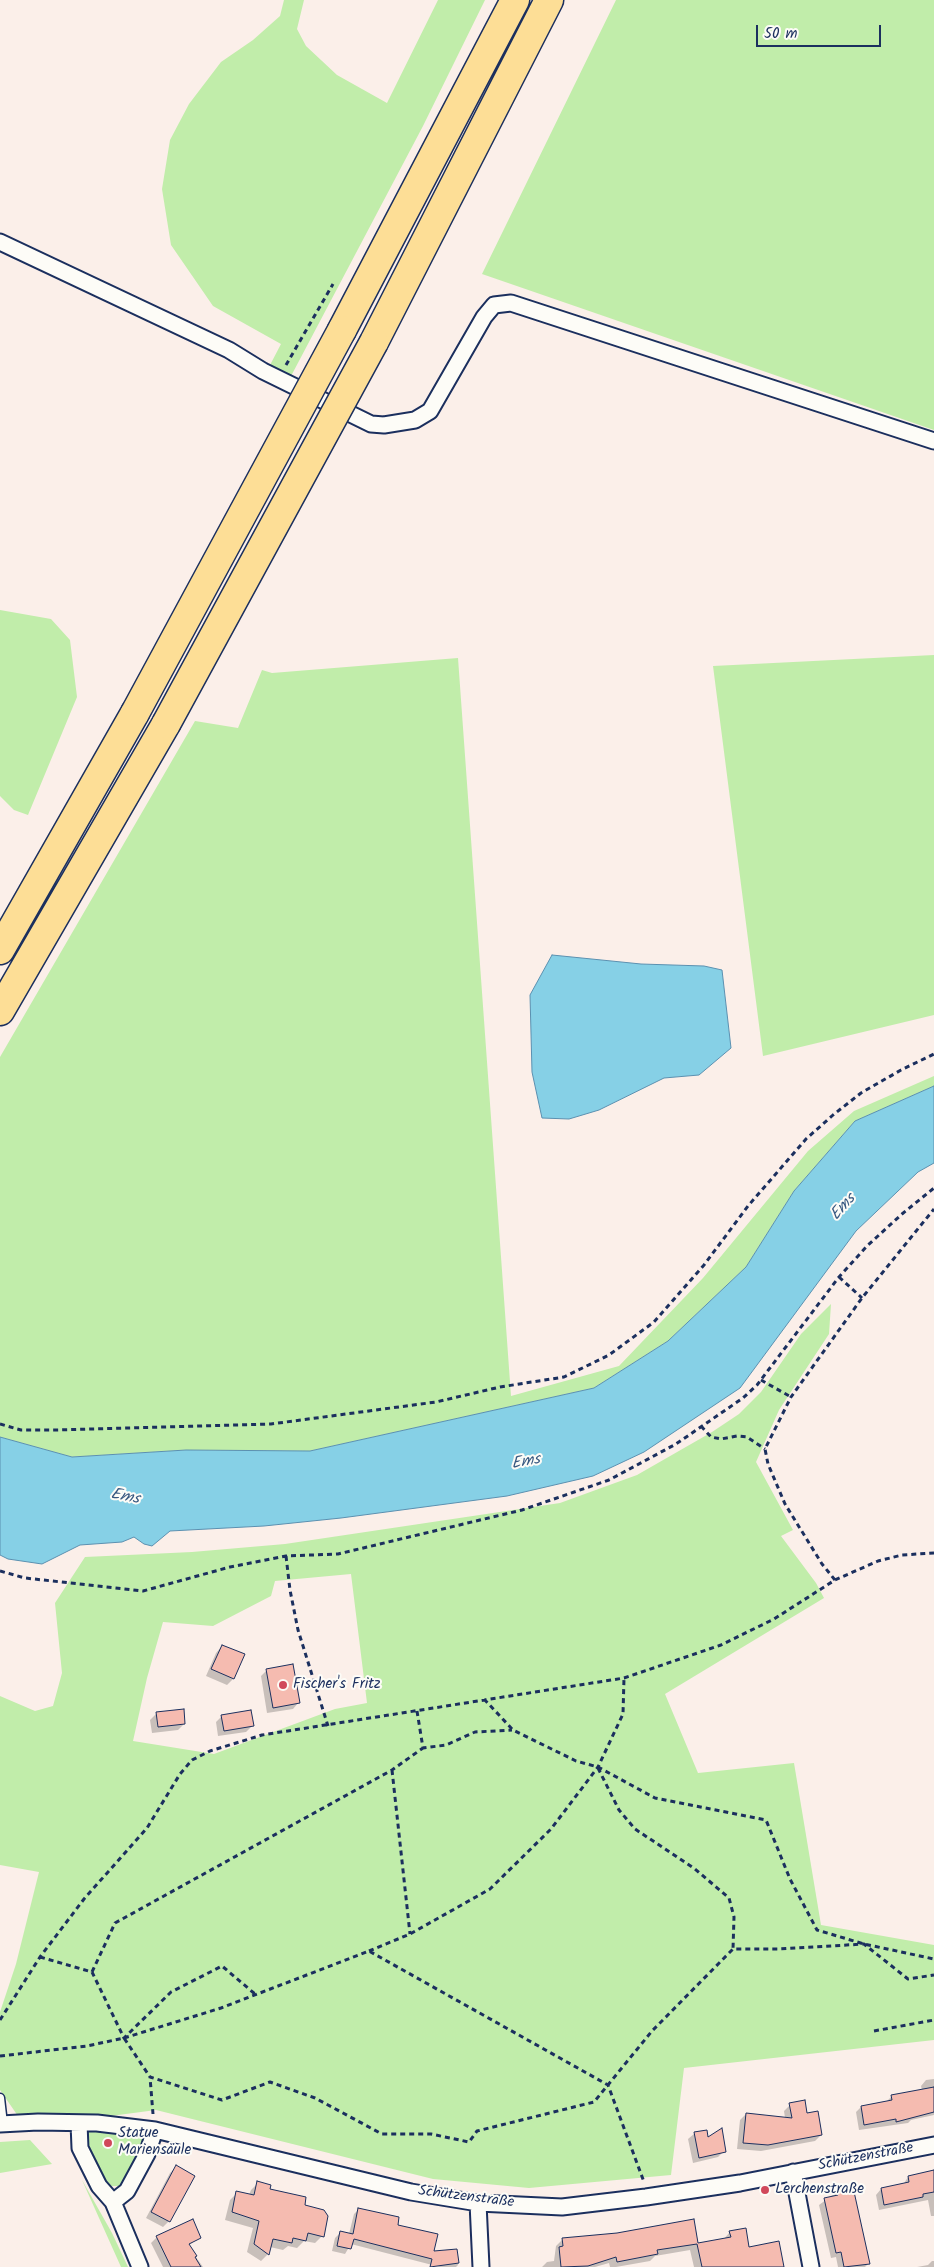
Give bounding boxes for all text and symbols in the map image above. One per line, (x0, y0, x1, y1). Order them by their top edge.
scale bar (759, 15, 884, 47)
text: 50 m (764, 22, 798, 46)
water label: Ems (827, 1191, 861, 1225)
water label: Ems (510, 1451, 542, 1475)
water label: Ems (109, 1486, 141, 1510)
place label: Fischer's Fritz (293, 1676, 381, 1694)
marker: Fischer's Fritz (277, 1679, 289, 1691)
place label: Statue Mariensäule (118, 2125, 191, 2160)
marker: Statue Mariensäule (102, 2137, 114, 2149)
street label: Schützenstraße (817, 2140, 915, 2176)
place label: Lerchenstraße (775, 2181, 864, 2199)
street label: Schützenstraße (417, 2183, 515, 2213)
marker: Lerchenstraße (759, 2184, 771, 2196)

